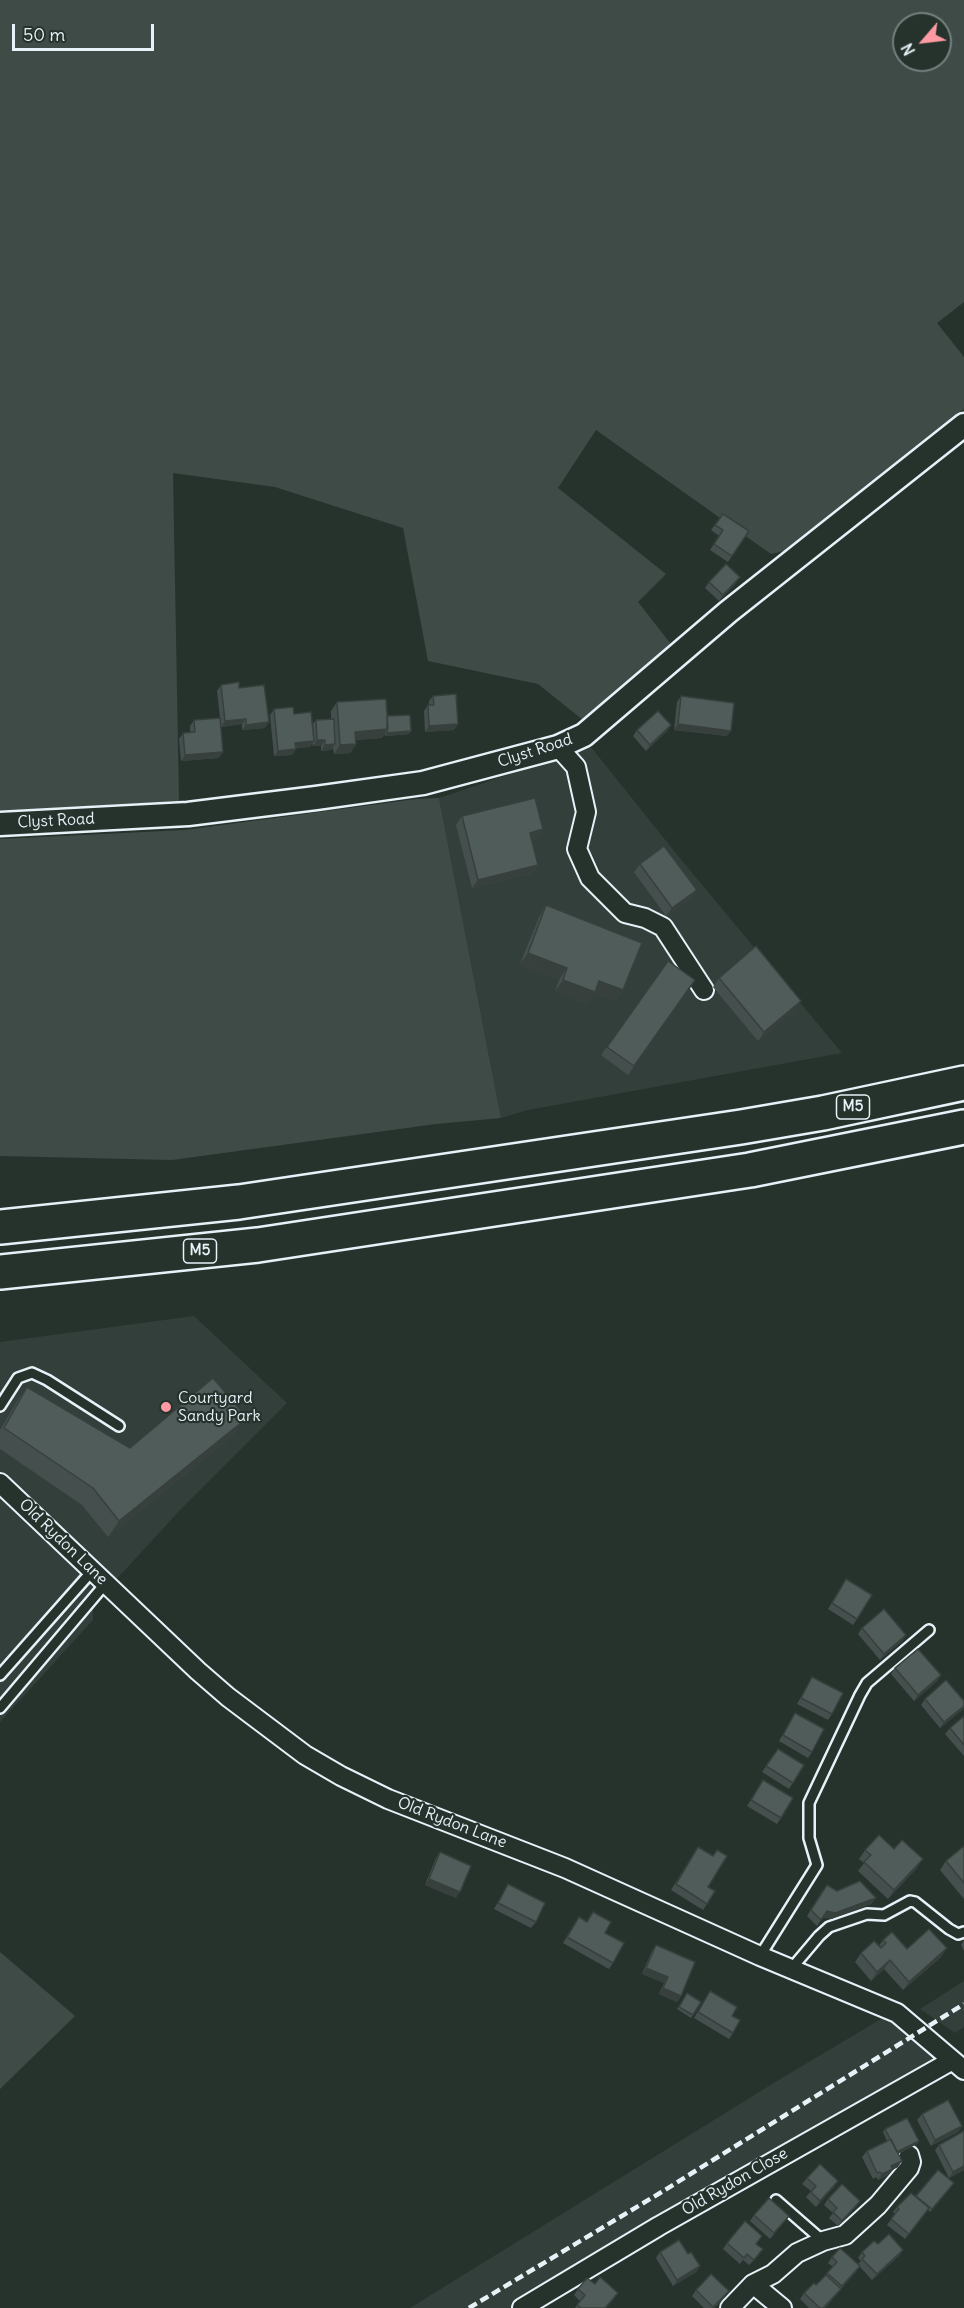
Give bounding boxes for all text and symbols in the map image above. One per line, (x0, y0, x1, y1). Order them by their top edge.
scale bar (15, 12, 158, 50)
north arrow (892, 12, 952, 72)
text: 50 m (23, 23, 65, 46)
text: N (896, 40, 919, 59)
street label: Clyst Road (495, 730, 575, 772)
street label: Clyst Road (17, 809, 95, 833)
road number: M5 (836, 1095, 870, 1119)
road number: M5 (184, 1239, 216, 1263)
place label: Courtyard Sandy Park (178, 1388, 261, 1426)
marker: Courtyard Sandy Park (159, 1400, 173, 1414)
street label: Old Rydon Lane (15, 1495, 111, 1589)
street label: Old Rydon Lane (395, 1793, 509, 1853)
street label: Old Rydon Close (679, 2144, 791, 2220)

